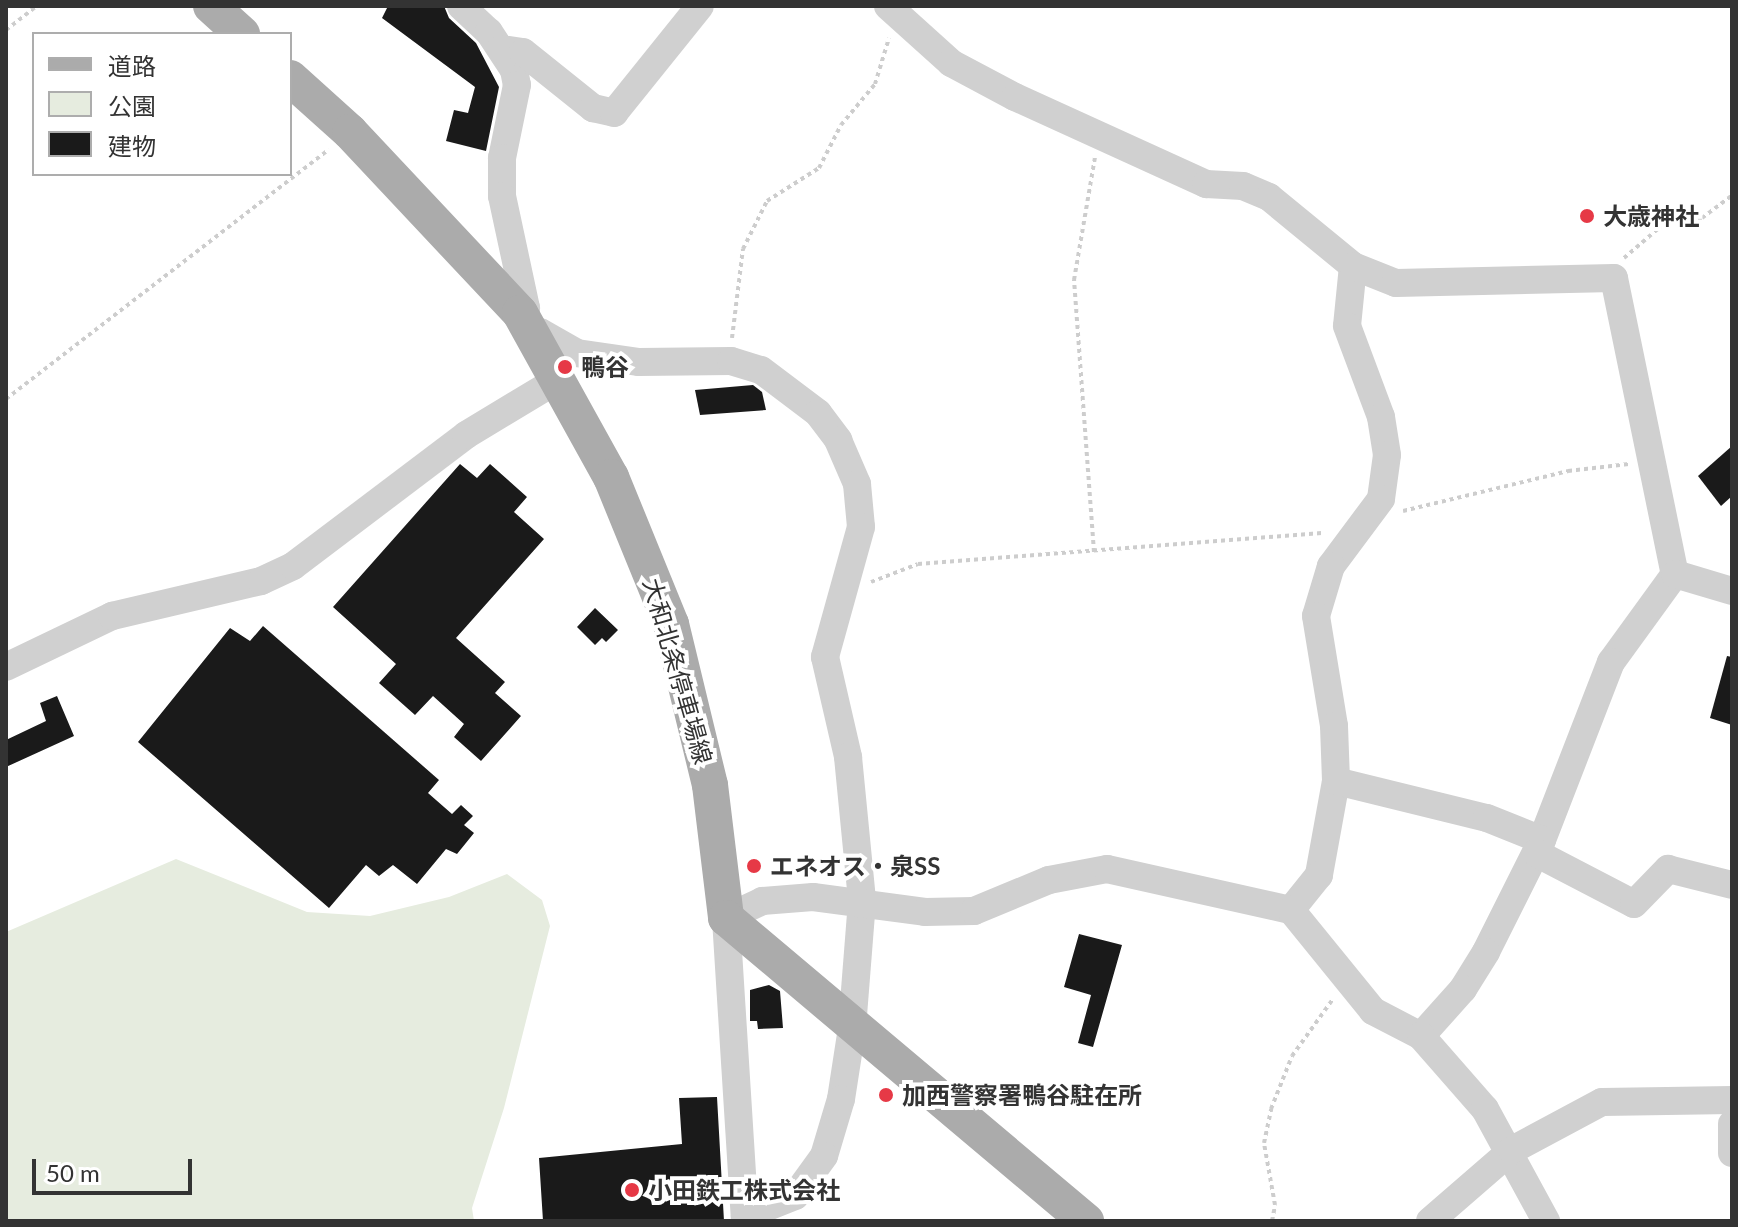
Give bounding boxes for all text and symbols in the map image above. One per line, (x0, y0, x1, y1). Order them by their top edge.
legend (32, 32, 292, 176)
text: 道路 (108, 51, 156, 80)
text: 公園 (108, 91, 156, 120)
text: 建物 (108, 131, 156, 160)
place label: 大歳神社 (1603, 202, 1699, 230)
marker: 大歳神社 (1578, 207, 1596, 225)
place label: 鴨谷 (581, 353, 629, 381)
marker: 鴨谷 (556, 358, 574, 376)
street label: 大和北条停車場線 (638, 575, 718, 767)
place label: エネオス・泉SS (770, 852, 940, 880)
marker: エネオス・泉SS (745, 857, 763, 875)
place label: 加西警察署鴨谷駐在所 (902, 1081, 1142, 1109)
marker: 加西警察署鴨谷駐在所 (877, 1086, 895, 1104)
scale bar (36, 1143, 196, 1193)
text: 50 m (46, 1158, 100, 1187)
place label: 小田鉄工株式会社 (648, 1176, 840, 1204)
marker: 小田鉄工株式会社 (623, 1181, 641, 1199)

